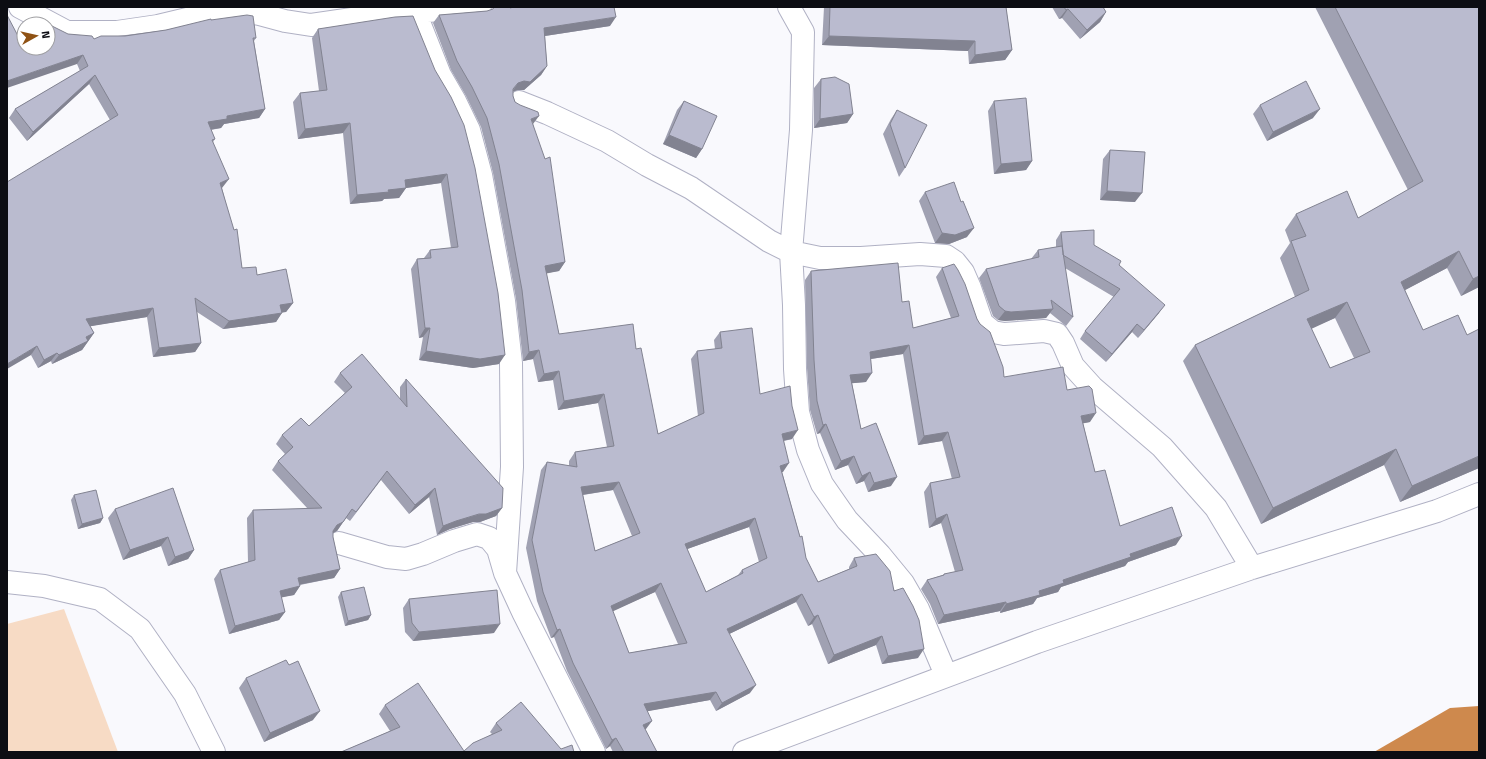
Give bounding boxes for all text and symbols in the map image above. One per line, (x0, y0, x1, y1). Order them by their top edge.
north arrow (16, 16, 56, 56)
text: N (37, 30, 54, 39)

